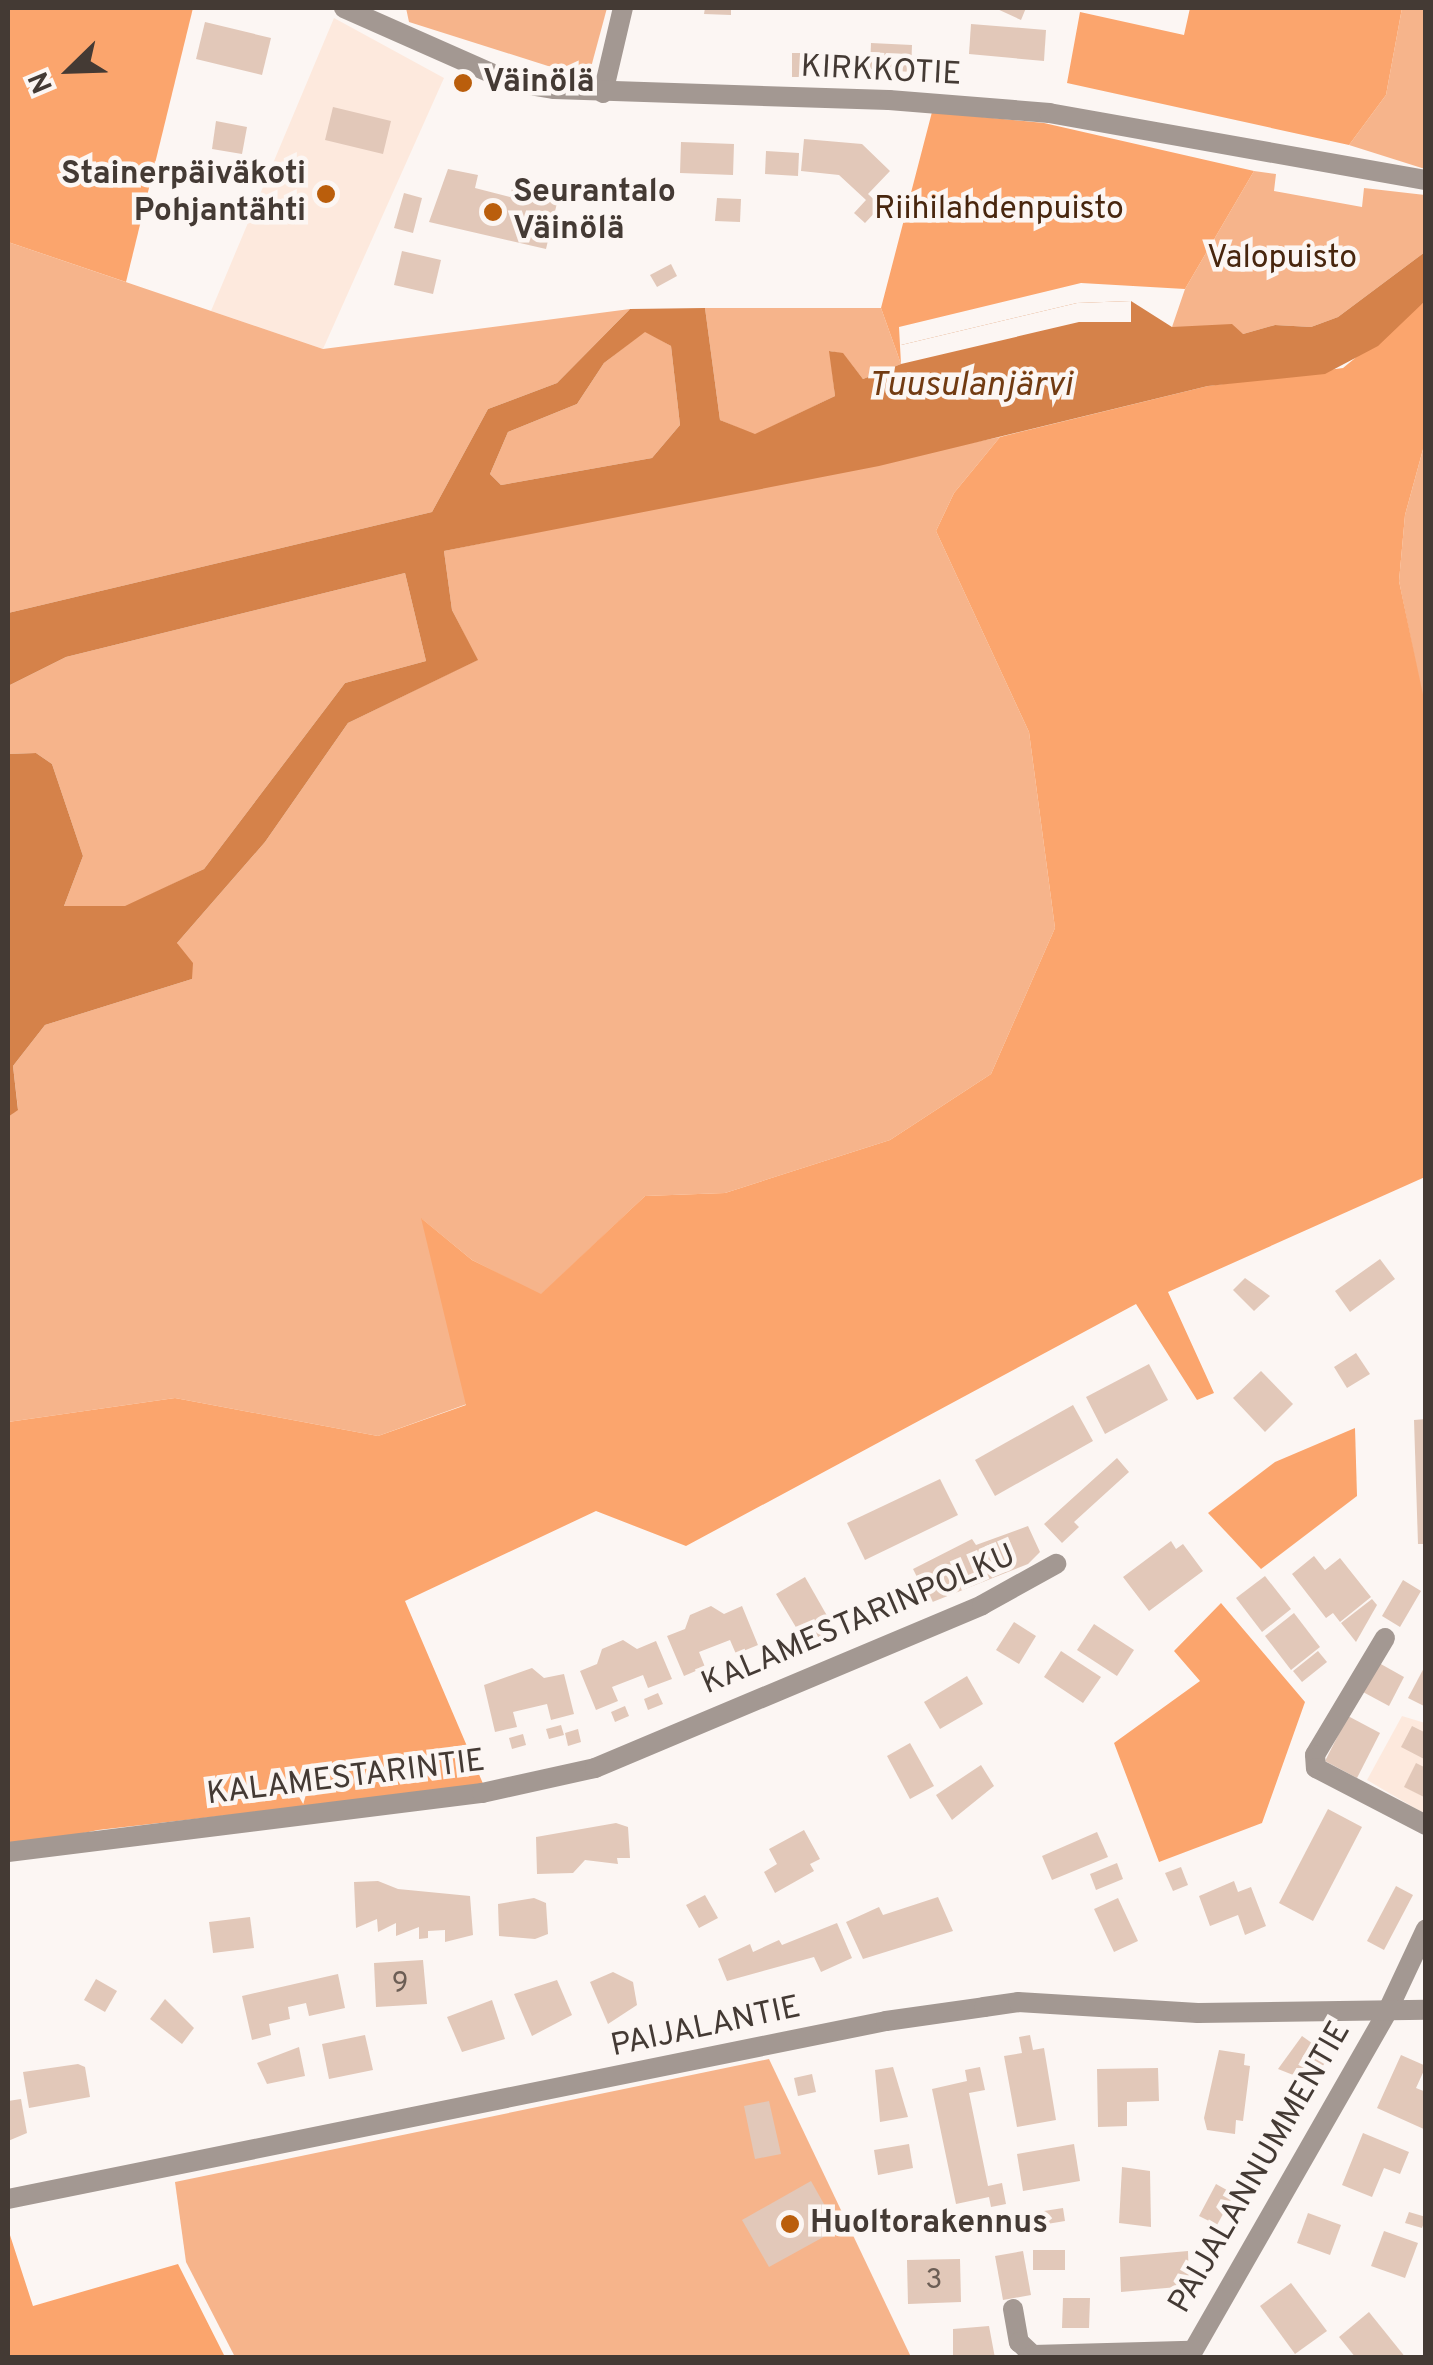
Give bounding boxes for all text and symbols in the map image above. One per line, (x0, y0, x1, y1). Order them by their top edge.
north arrow (20, 20, 120, 120)
street label: KIRKKOTIE (800, 49, 962, 95)
place label: Väinölä (483, 64, 595, 102)
text: N (22, 65, 63, 98)
marker: Väinölä (452, 72, 474, 94)
place label: Stainerpäiväkoti Pohjantähti (61, 157, 306, 232)
place label: Seurantalo Väinölä (513, 175, 676, 250)
marker: Stainerpäiväkoti Pohjantähti (315, 183, 337, 205)
park label: Riihilahdenpuisto (874, 191, 1124, 229)
marker: Seurantalo Väinölä (482, 201, 504, 223)
park label: Valopuisto (1207, 240, 1357, 278)
water label: Tuusulanjärvi (868, 365, 1072, 407)
street label: KALAMESTARINPOLKU (696, 1537, 1022, 1705)
street label: KALAMESTARINTIE (205, 1743, 487, 1815)
house number: 9 (392, 1967, 408, 2001)
street label: PAIJALANTIE (608, 1989, 804, 2067)
street label: PAIJALANNUMMENTIE (1162, 2015, 1360, 2321)
place label: Huoltorakennus (810, 2205, 1048, 2243)
marker: Huoltorakennus (779, 2213, 801, 2235)
house number: 3 (926, 2264, 942, 2298)

